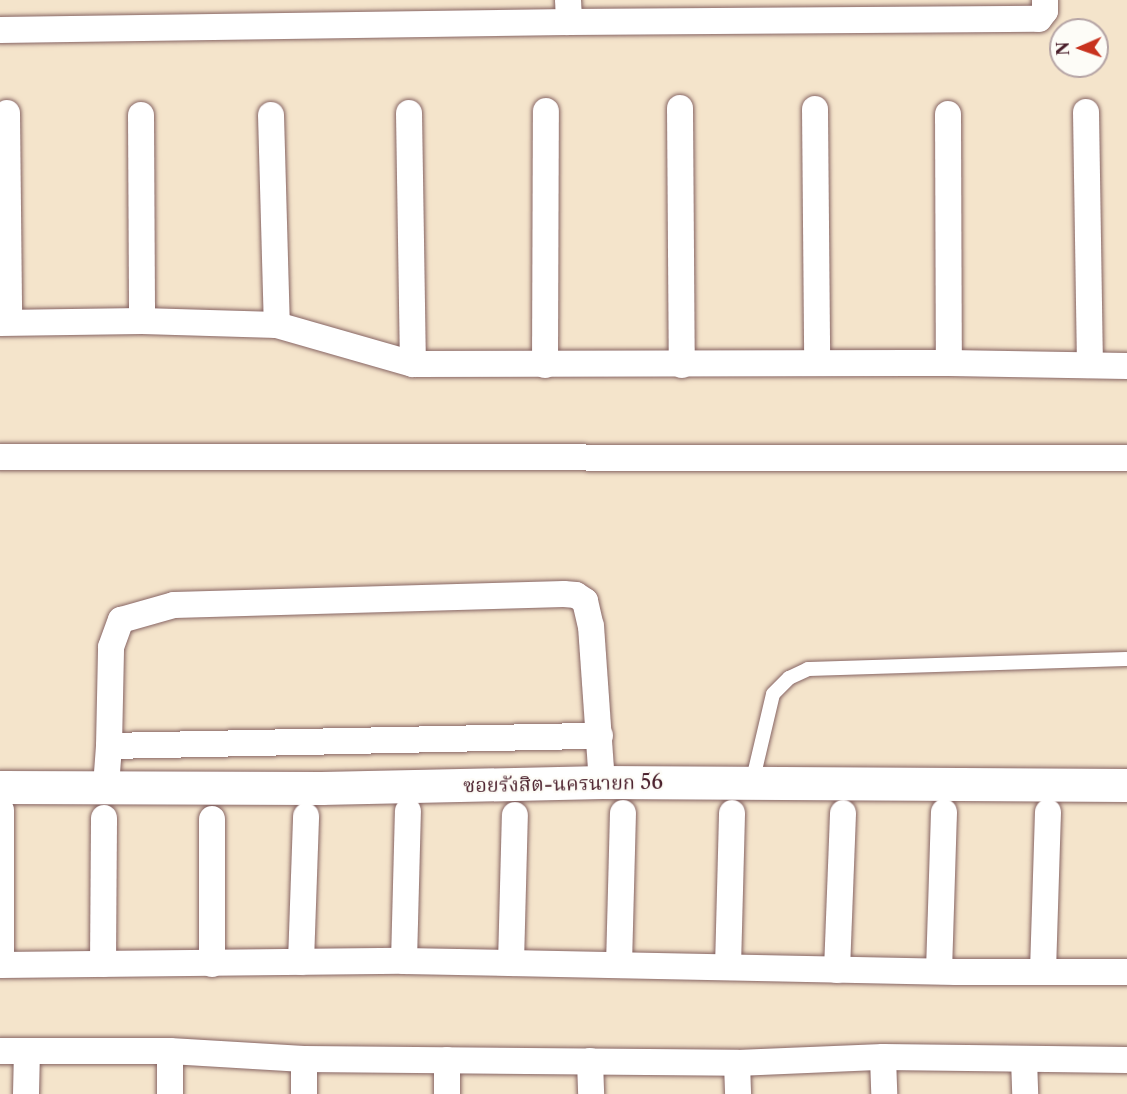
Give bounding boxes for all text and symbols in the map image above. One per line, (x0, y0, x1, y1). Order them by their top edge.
north arrow (1049, 18, 1109, 78)
text: N (1053, 41, 1073, 56)
street label: ซอยรังสิต-นครนายก 56 (463, 770, 663, 798)

